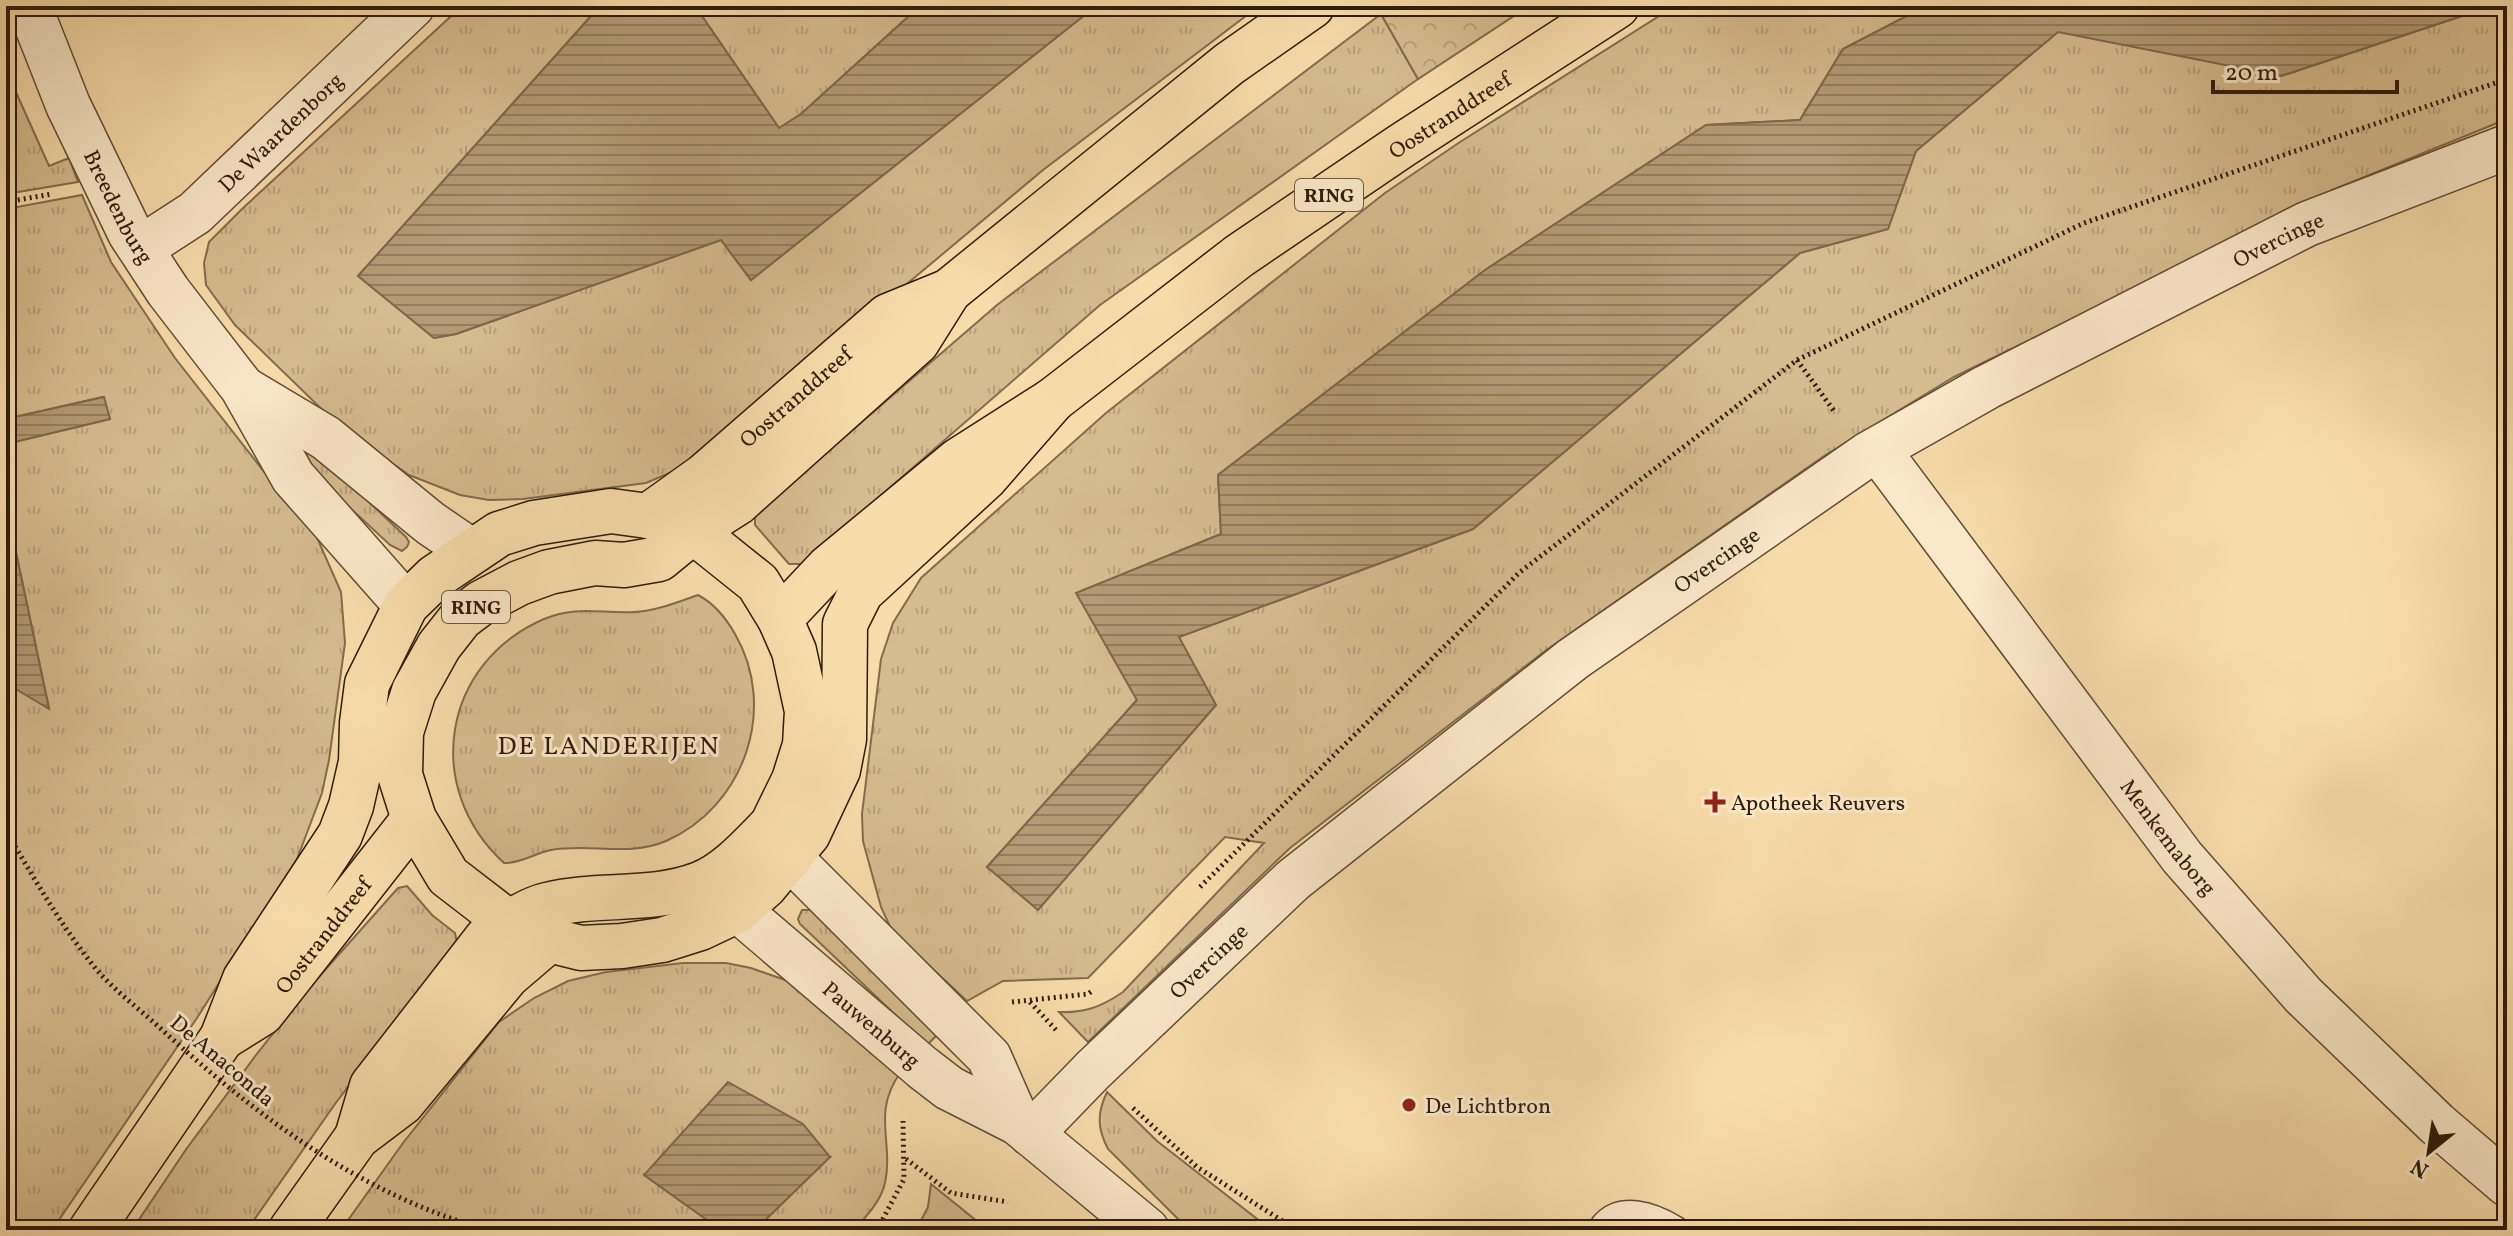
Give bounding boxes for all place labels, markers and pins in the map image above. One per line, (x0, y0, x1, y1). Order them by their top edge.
place label: Apotheek Reuvers (1731, 789, 1905, 820)
marker: Apotheek Reuvers (1706, 793, 1724, 811)
place label: De Lichtbron (1425, 1092, 1551, 1123)
marker: De Lichtbron (1400, 1096, 1418, 1114)

